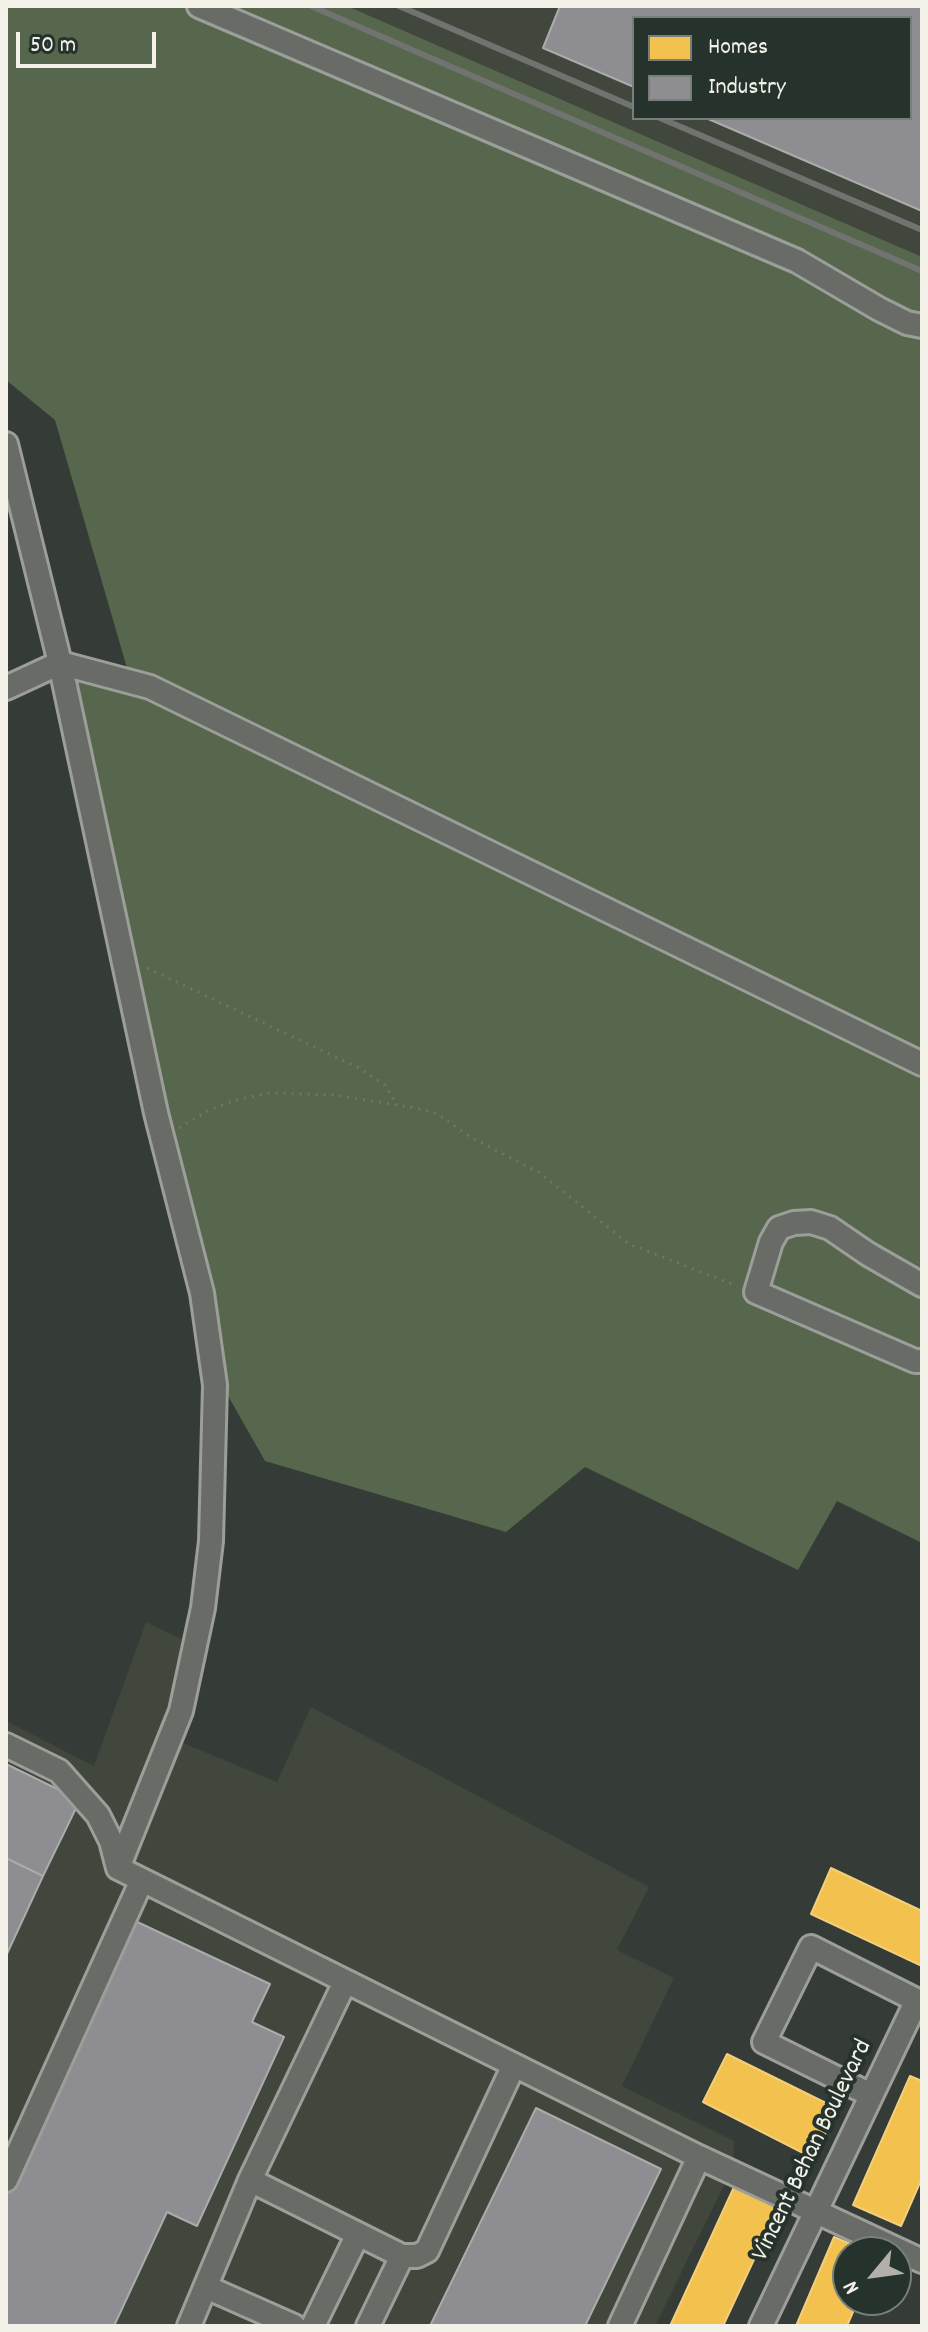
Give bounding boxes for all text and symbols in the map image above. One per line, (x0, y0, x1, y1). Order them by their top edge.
scale bar (20, 16, 160, 66)
legend (632, 16, 912, 120)
text: 50 m (30, 29, 76, 63)
text: Homes (708, 31, 768, 65)
text: Industry (708, 71, 786, 105)
street label: Vincent Behan Boulevard (747, 2035, 881, 2267)
north arrow (832, 2236, 912, 2316)
text: N (836, 2275, 869, 2299)

